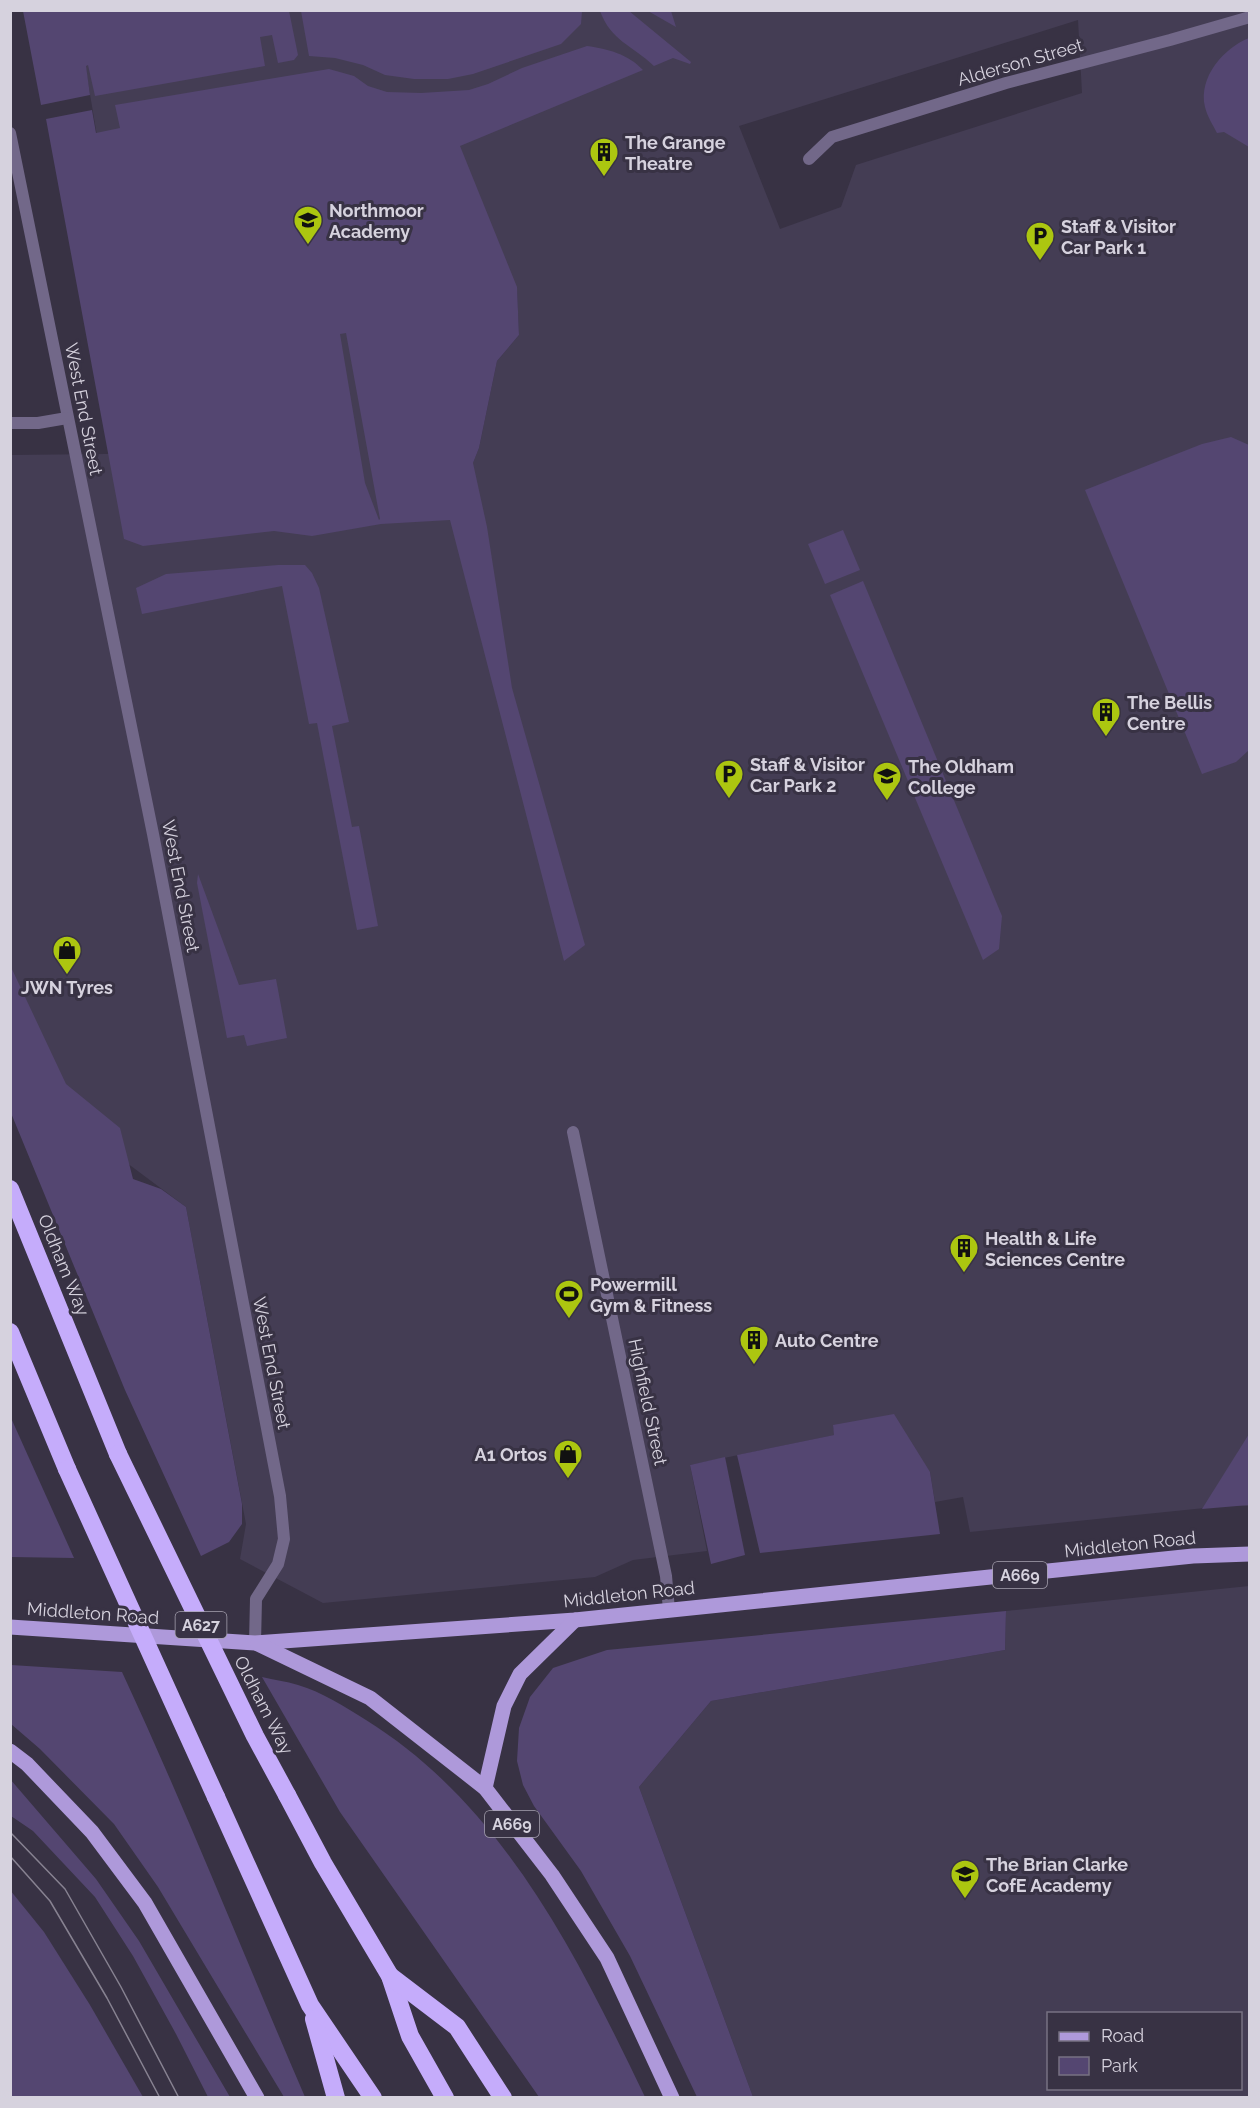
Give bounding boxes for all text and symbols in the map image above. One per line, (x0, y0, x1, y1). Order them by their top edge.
street label: Alderson Street (955, 34, 1085, 90)
place label: The Grange Theatre (625, 132, 726, 174)
building icon: The Grange Theatre (588, 136, 620, 178)
place label: Northmoor Academy (329, 200, 424, 242)
school or university icon: Northmoor Academy (292, 204, 324, 246)
place label: Staff & Visitor Car Park 1 (1061, 216, 1176, 258)
parking icon: Staff & Visitor Car Park 1 (1024, 220, 1056, 262)
street label: West End Street (61, 341, 107, 477)
place label: The Bellis Centre (1127, 692, 1212, 734)
building icon: The Bellis Centre (1090, 696, 1122, 738)
place label: Staff & Visitor Car Park 2 (750, 754, 865, 796)
place label: The Oldham College (908, 756, 1014, 798)
parking icon: Staff & Visitor Car Park 2 (713, 758, 745, 800)
school or university icon: The Oldham College (871, 760, 903, 802)
street label: West End Street (158, 818, 204, 954)
shop icon: JWN Tyres (51, 934, 83, 976)
place label: JWN Tyres (21, 977, 113, 998)
street label: Oldham Way (34, 1211, 94, 1319)
place label: Health & Life Sciences Centre (985, 1228, 1125, 1270)
building icon: Health & Life Sciences Centre (948, 1232, 980, 1274)
place label: Powermill Gym & Fitness (590, 1274, 712, 1316)
sports icon: Powermill Gym & Fitness (553, 1278, 585, 1320)
street label: West End Street (249, 1295, 295, 1431)
building icon: Auto Centre (738, 1324, 770, 1366)
place label: Auto Centre (775, 1330, 879, 1351)
street label: Highfield Street (624, 1337, 672, 1467)
shop icon: A1 Ortos (552, 1438, 584, 1480)
place label: A1 Ortos (475, 1444, 547, 1465)
street label: Middleton Road (1063, 1527, 1197, 1561)
road number: A669 (993, 1562, 1047, 1588)
street label: Middleton Road (562, 1577, 696, 1611)
street label: Middleton Road (26, 1598, 160, 1628)
road number: A627 (176, 1612, 226, 1638)
street label: Oldham Way (230, 1652, 298, 1758)
road number: A669 (485, 1811, 539, 1837)
place label: The Brian Clarke CofE Academy (986, 1854, 1128, 1896)
school or university icon: The Brian Clarke CofE Academy (949, 1858, 981, 1900)
legend (1047, 2012, 1242, 2090)
text: Road (1101, 2025, 1144, 2046)
text: Park (1101, 2055, 1138, 2076)

